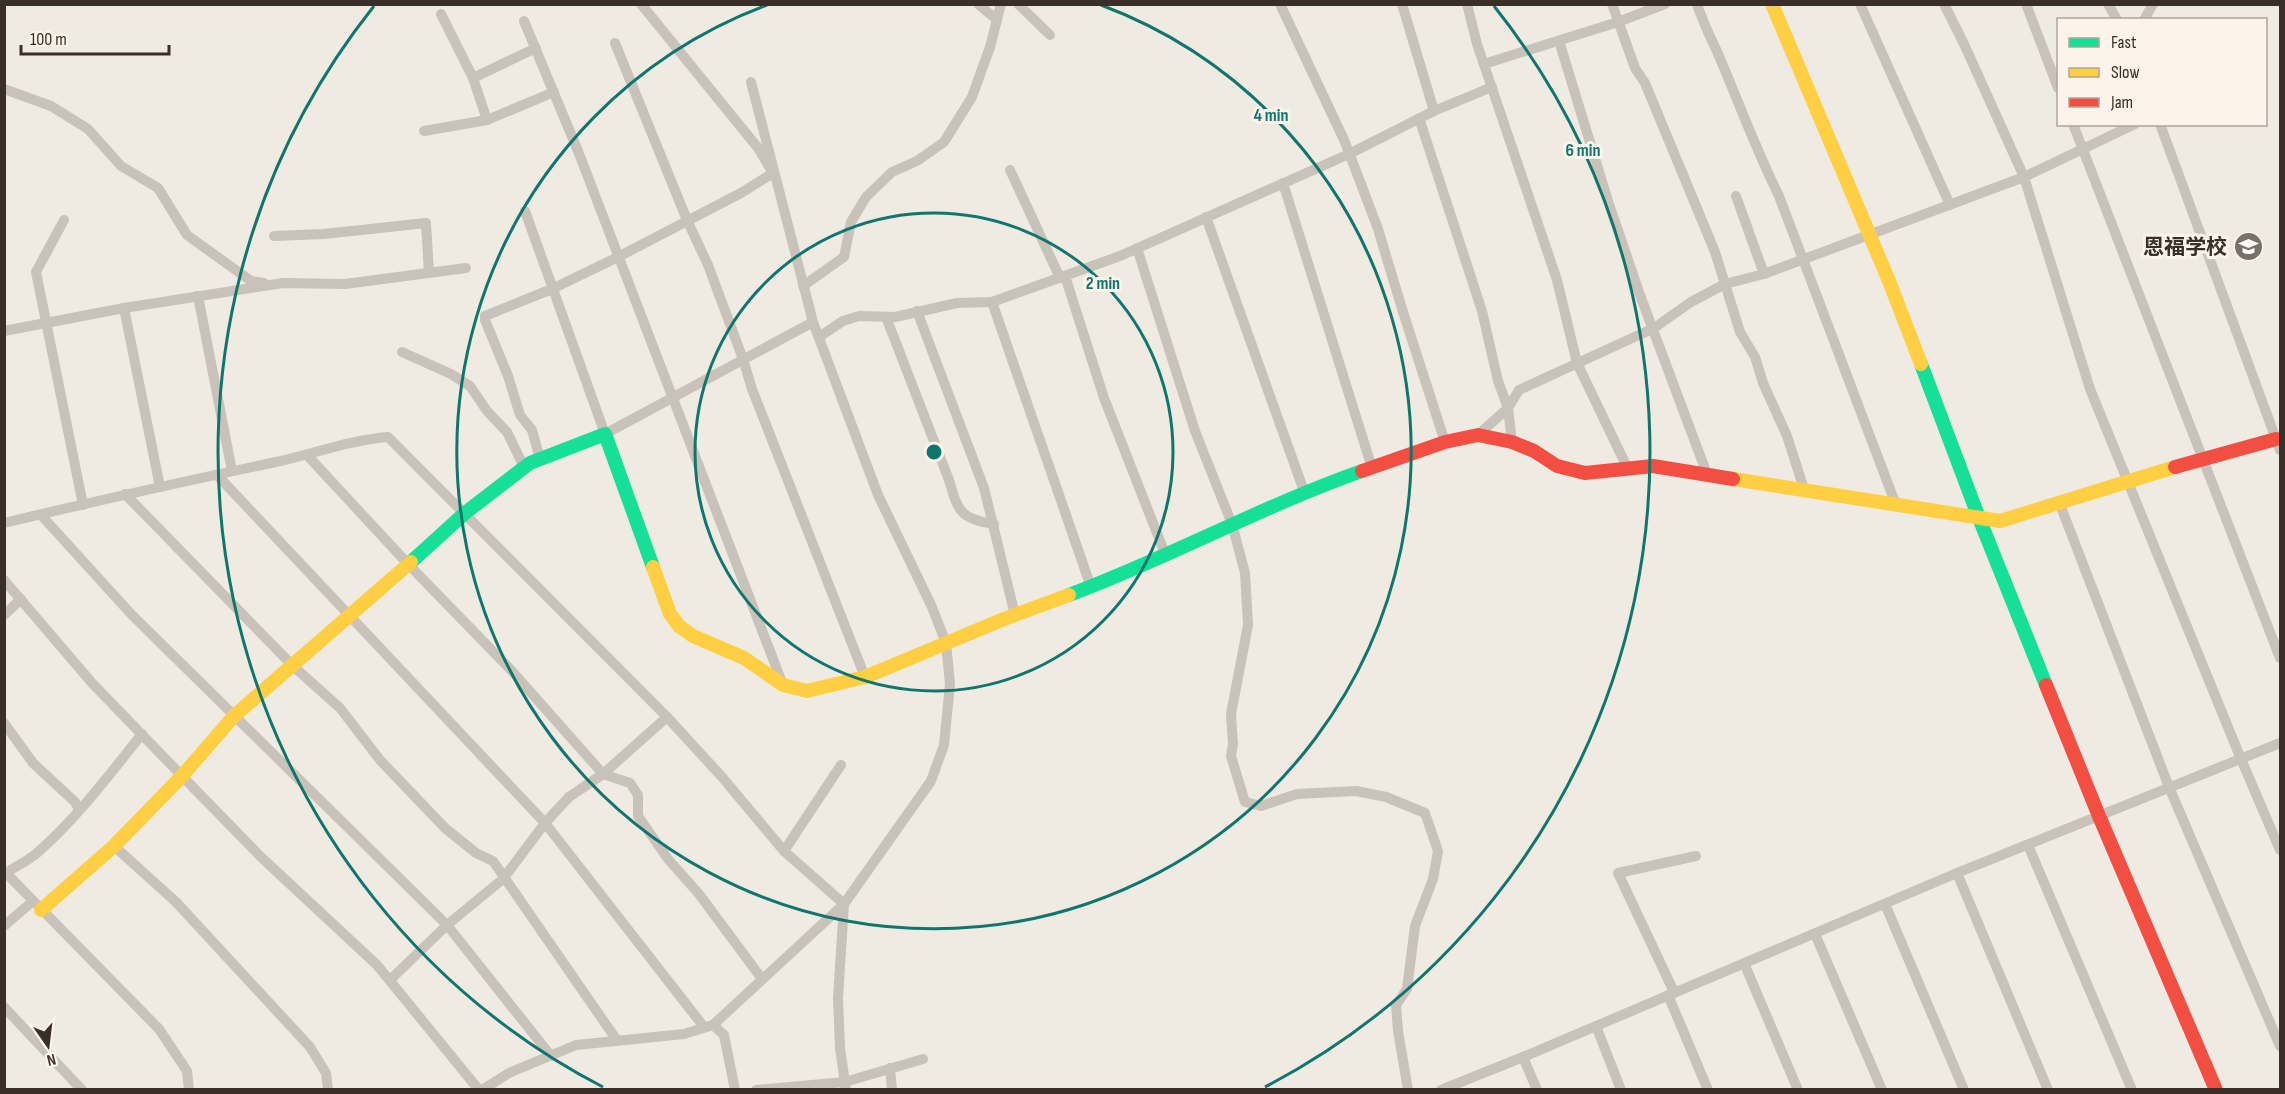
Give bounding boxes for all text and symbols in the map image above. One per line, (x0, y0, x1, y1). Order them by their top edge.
scale bar (21, 18, 170, 56)
legend (2057, 18, 2267, 126)
text: 100 m (30, 29, 67, 50)
text: Fast (2111, 32, 2137, 53)
text: Slow (2111, 62, 2140, 83)
text: Jam (2110, 92, 2133, 113)
text: 4 min (1254, 105, 1288, 126)
text: 6 min (1566, 140, 1600, 161)
school or university icon: 恩福学校 (2232, 231, 2264, 263)
place label: 恩福学校 (2143, 235, 2227, 260)
text: 2 min (1086, 273, 1120, 294)
centre of rings (924, 442, 944, 462)
north arrow (18, 1016, 78, 1076)
text: N (45, 1049, 58, 1069)

